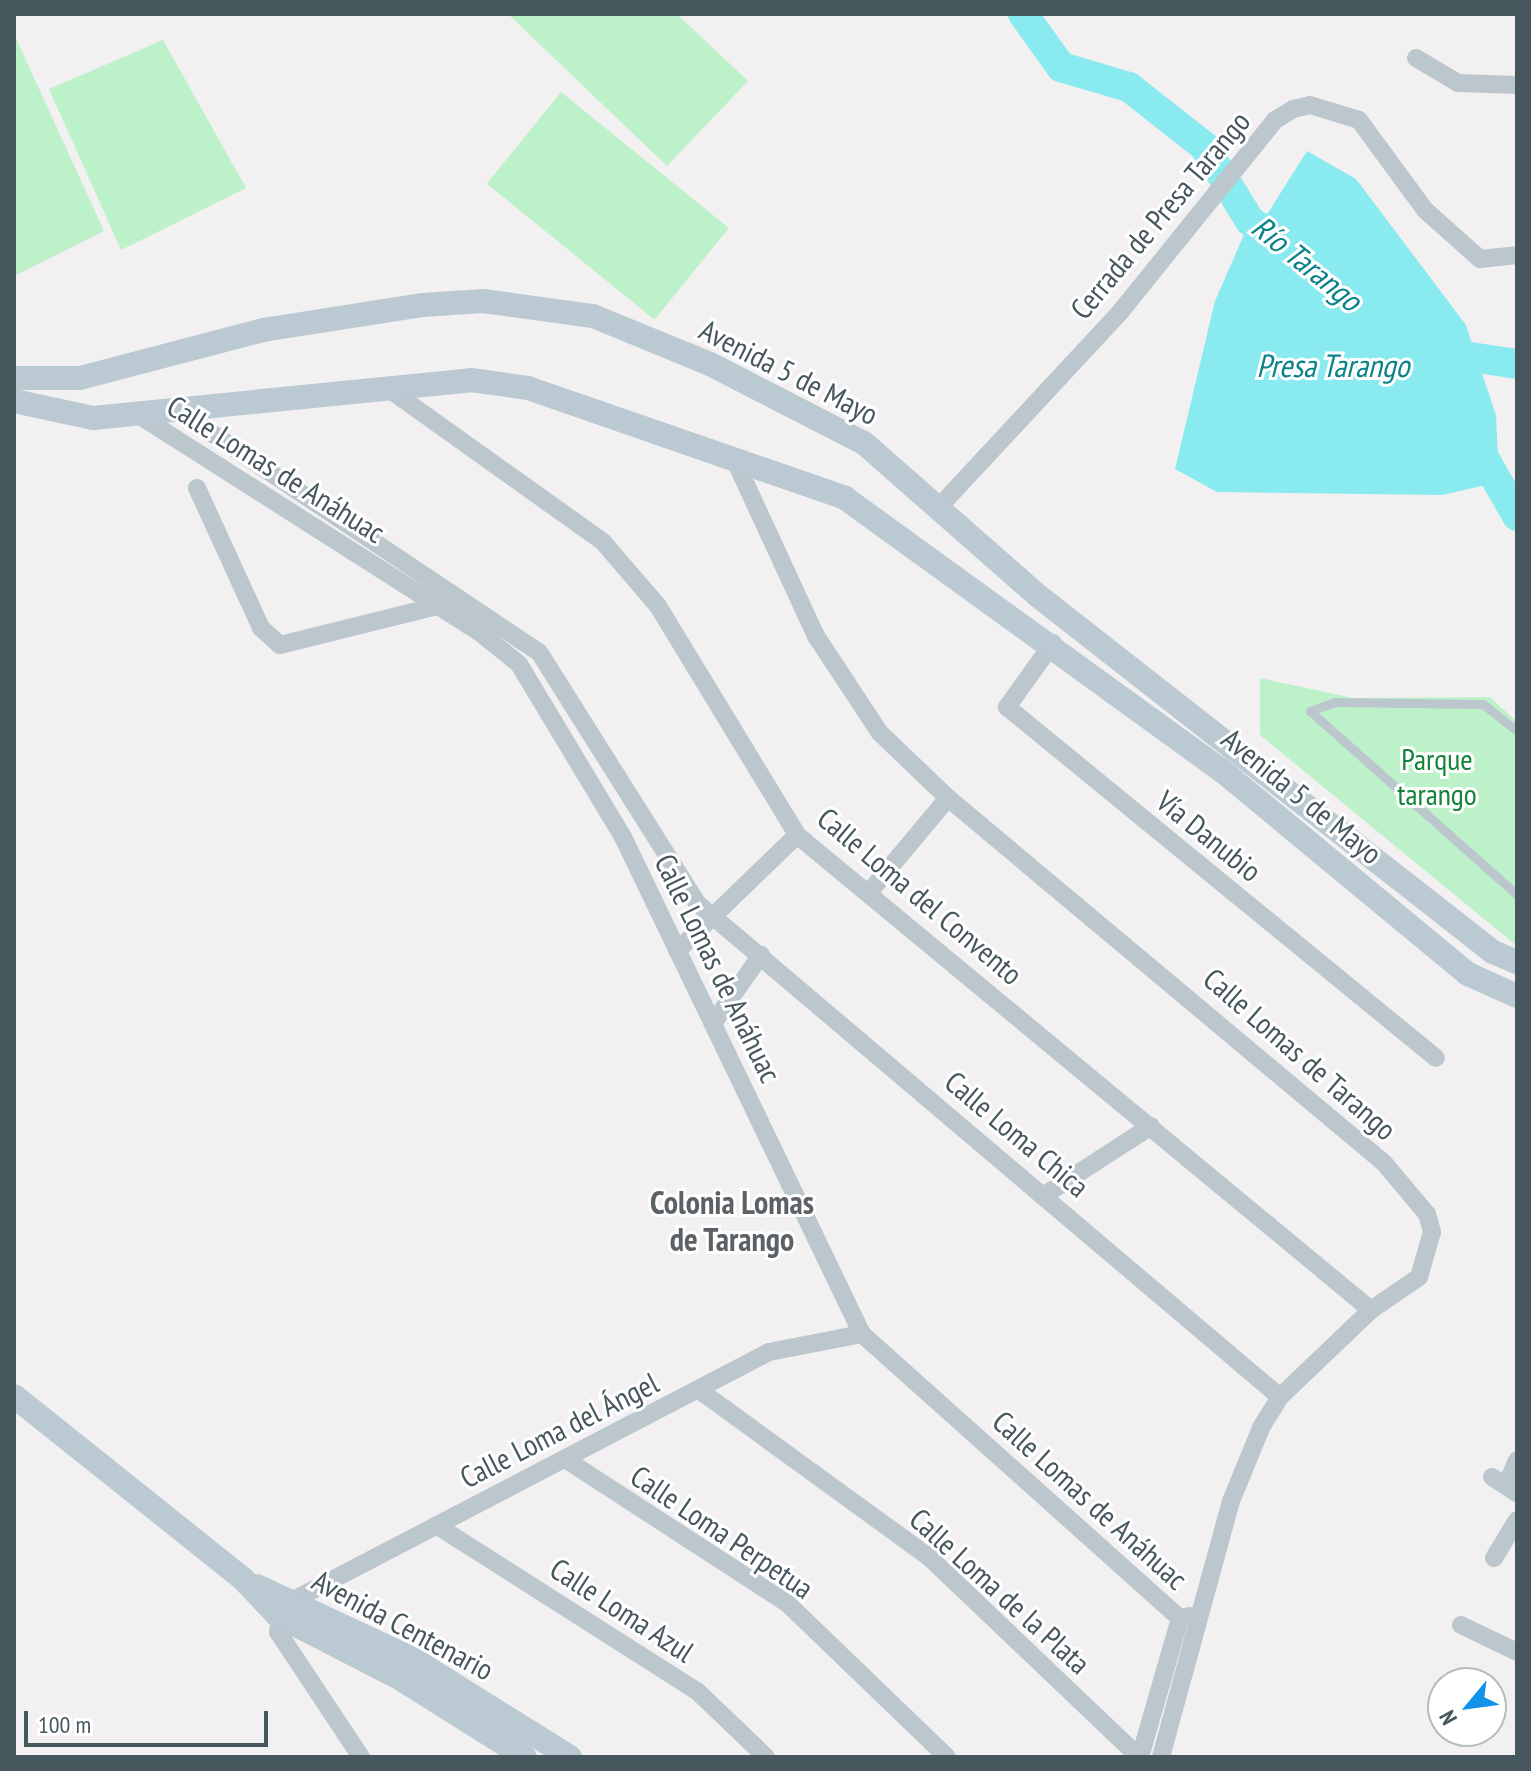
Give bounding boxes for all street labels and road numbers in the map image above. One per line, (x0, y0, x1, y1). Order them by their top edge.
street label: Cerrada de Presa Tarango (1062, 104, 1258, 326)
street label: Avenida 5 de Mayo (694, 312, 884, 432)
street label: Calle Lomas de Anáhuac (160, 387, 392, 551)
street label: Avenida 5 de Mayo (1215, 721, 1389, 871)
street label: Vía Danubio (1149, 783, 1269, 889)
street label: Calle Loma del Convento (810, 800, 1030, 992)
street label: Calle Lomas de Anáhuac (647, 848, 789, 1088)
street label: Calle Lomas de Tarango (1196, 960, 1404, 1148)
street label: Calle Loma Chica (938, 1064, 1096, 1204)
street label: Calle Loma del Ángel (453, 1364, 665, 1496)
street label: Calle Lomas de Anáhuac (985, 1403, 1195, 1597)
street label: Calle Loma Perpetua (624, 1458, 820, 1606)
street label: Calle Loma de la Plata (903, 1501, 1097, 1681)
street label: Calle Loma Azul (543, 1550, 701, 1670)
street label: Avenida Centenario (306, 1562, 500, 1688)

